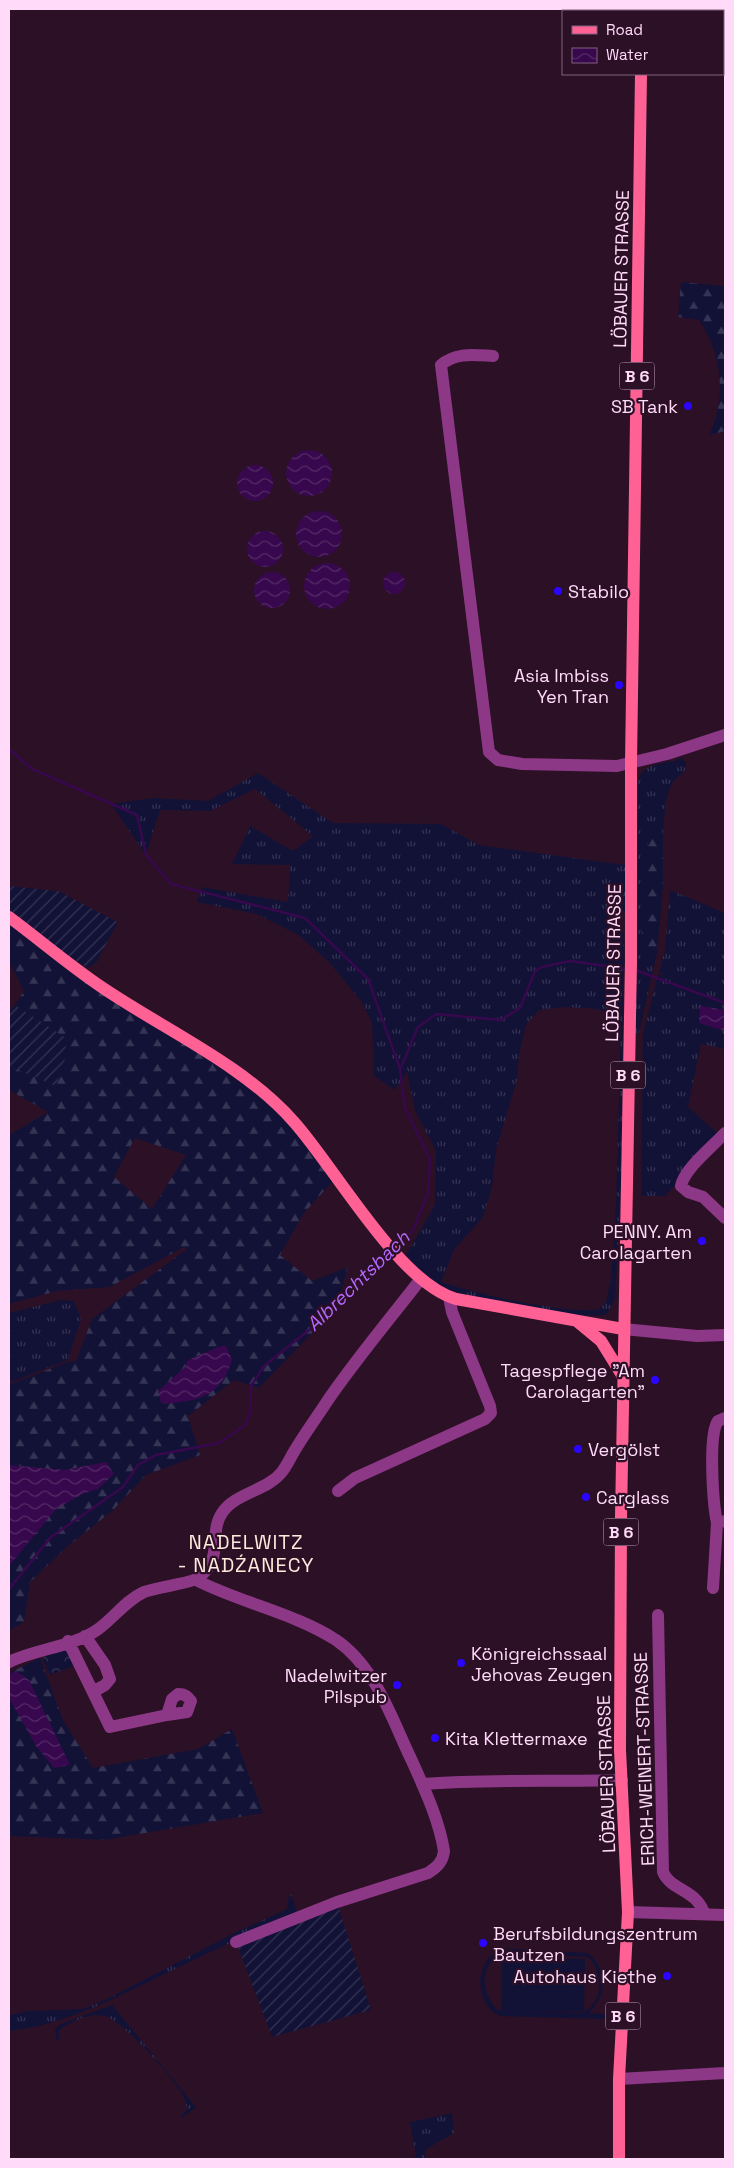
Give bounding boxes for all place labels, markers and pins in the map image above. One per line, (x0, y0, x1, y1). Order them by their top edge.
place label: SB Tank (611, 395, 678, 418)
marker: SB Tank (682, 400, 694, 412)
place label: Stabilo (568, 580, 629, 603)
marker: Stabilo (552, 585, 564, 597)
place label: Asia Imbiss Yen Tran (514, 664, 609, 708)
marker: Asia Imbiss Yen Tran (613, 679, 625, 691)
place label: PENNY. Am Carolagarten (580, 1220, 692, 1264)
marker: PENNY. Am Carolagarten (696, 1235, 708, 1247)
place label: Tagespflege "Am Carolagarten" (501, 1359, 645, 1403)
marker: Tagespflege "Am Carolagarten" (649, 1374, 661, 1386)
place label: Vergölst (588, 1438, 660, 1461)
marker: Vergölst (572, 1443, 584, 1455)
place label: Carglass (596, 1486, 670, 1509)
marker: Carglass (580, 1491, 592, 1503)
place label: Königreichssaal Jehovas Zeugen (471, 1642, 613, 1686)
marker: Königreichssaal Jehovas Zeugen (455, 1657, 467, 1669)
place label: Nadelwitzer Pilspub (285, 1664, 387, 1708)
marker: Nadelwitzer Pilspub (391, 1679, 403, 1691)
place label: Kita Klettermaxe (445, 1727, 588, 1750)
marker: Kita Klettermaxe (429, 1732, 441, 1744)
place label: Berufsbildungszentrum Bautzen (493, 1922, 698, 1966)
marker: Berufsbildungszentrum Bautzen (477, 1937, 489, 1949)
place label: Autohaus Kiethe (514, 1965, 657, 1988)
marker: Autohaus Kiethe (661, 1970, 673, 1982)

